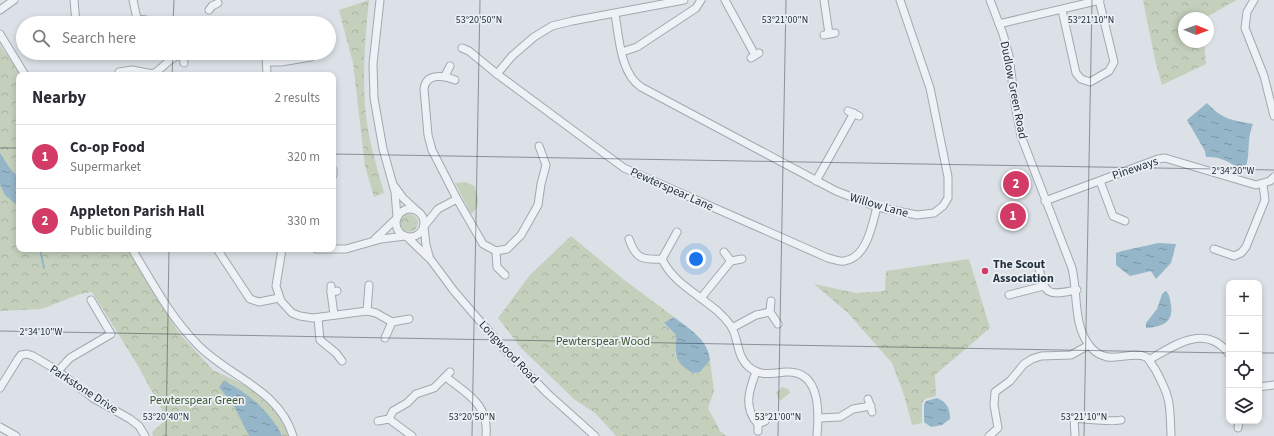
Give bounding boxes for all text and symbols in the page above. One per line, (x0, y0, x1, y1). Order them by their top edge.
north arrow (1178, 12, 1214, 48)
text: 53°20'50"N (456, 13, 502, 27)
text: 53°21'00"N (762, 13, 808, 27)
text: 53°21'10"N (1068, 13, 1114, 27)
search box (16, 16, 336, 60)
icon: search (30, 27, 52, 49)
text: Search here (62, 28, 136, 49)
street label: Dudlow Green Road (996, 40, 1031, 140)
text: Nearby (32, 86, 86, 110)
text: 2 results (275, 89, 320, 107)
text: Co-op Food (70, 137, 145, 158)
text: 1 (42, 148, 48, 166)
text: 320 m (287, 148, 320, 166)
street label: Pineways (1110, 153, 1160, 184)
text: Supermarket (70, 158, 141, 176)
street label: Pewterspear Lane (627, 163, 716, 215)
text: 2°34'20"W (1212, 164, 1255, 178)
pin: 2 (1003, 169, 1029, 199)
street label: Willow Lane (847, 189, 910, 222)
text: Appleton Parish Hall (70, 201, 204, 222)
pin: 1 (1000, 201, 1026, 231)
text: 2 (42, 212, 48, 230)
text: 330 m (287, 212, 320, 230)
text: Public building (70, 222, 152, 240)
your location (686, 249, 706, 269)
place label: The Scout Association (992, 256, 1054, 287)
marker: The Scout Association (980, 266, 990, 276)
map controls (1226, 280, 1262, 424)
button: + (1226, 280, 1262, 316)
button: − (1226, 316, 1262, 352)
street label: Longwood Road (475, 317, 543, 388)
text: 2°34'10"W (20, 325, 63, 339)
park label: Pewterspear Wood (556, 333, 650, 350)
button: locate (1226, 352, 1262, 388)
street label: Parkstone Drive (46, 361, 121, 418)
button: layers (1226, 388, 1262, 424)
park label: Pewterspear Green (149, 392, 245, 409)
text: 53°20'40"N (143, 410, 189, 424)
text: 53°20'50"N (449, 410, 495, 424)
text: 53°21'00"N (755, 410, 801, 424)
text: 53°21'10"N (1061, 410, 1107, 424)

